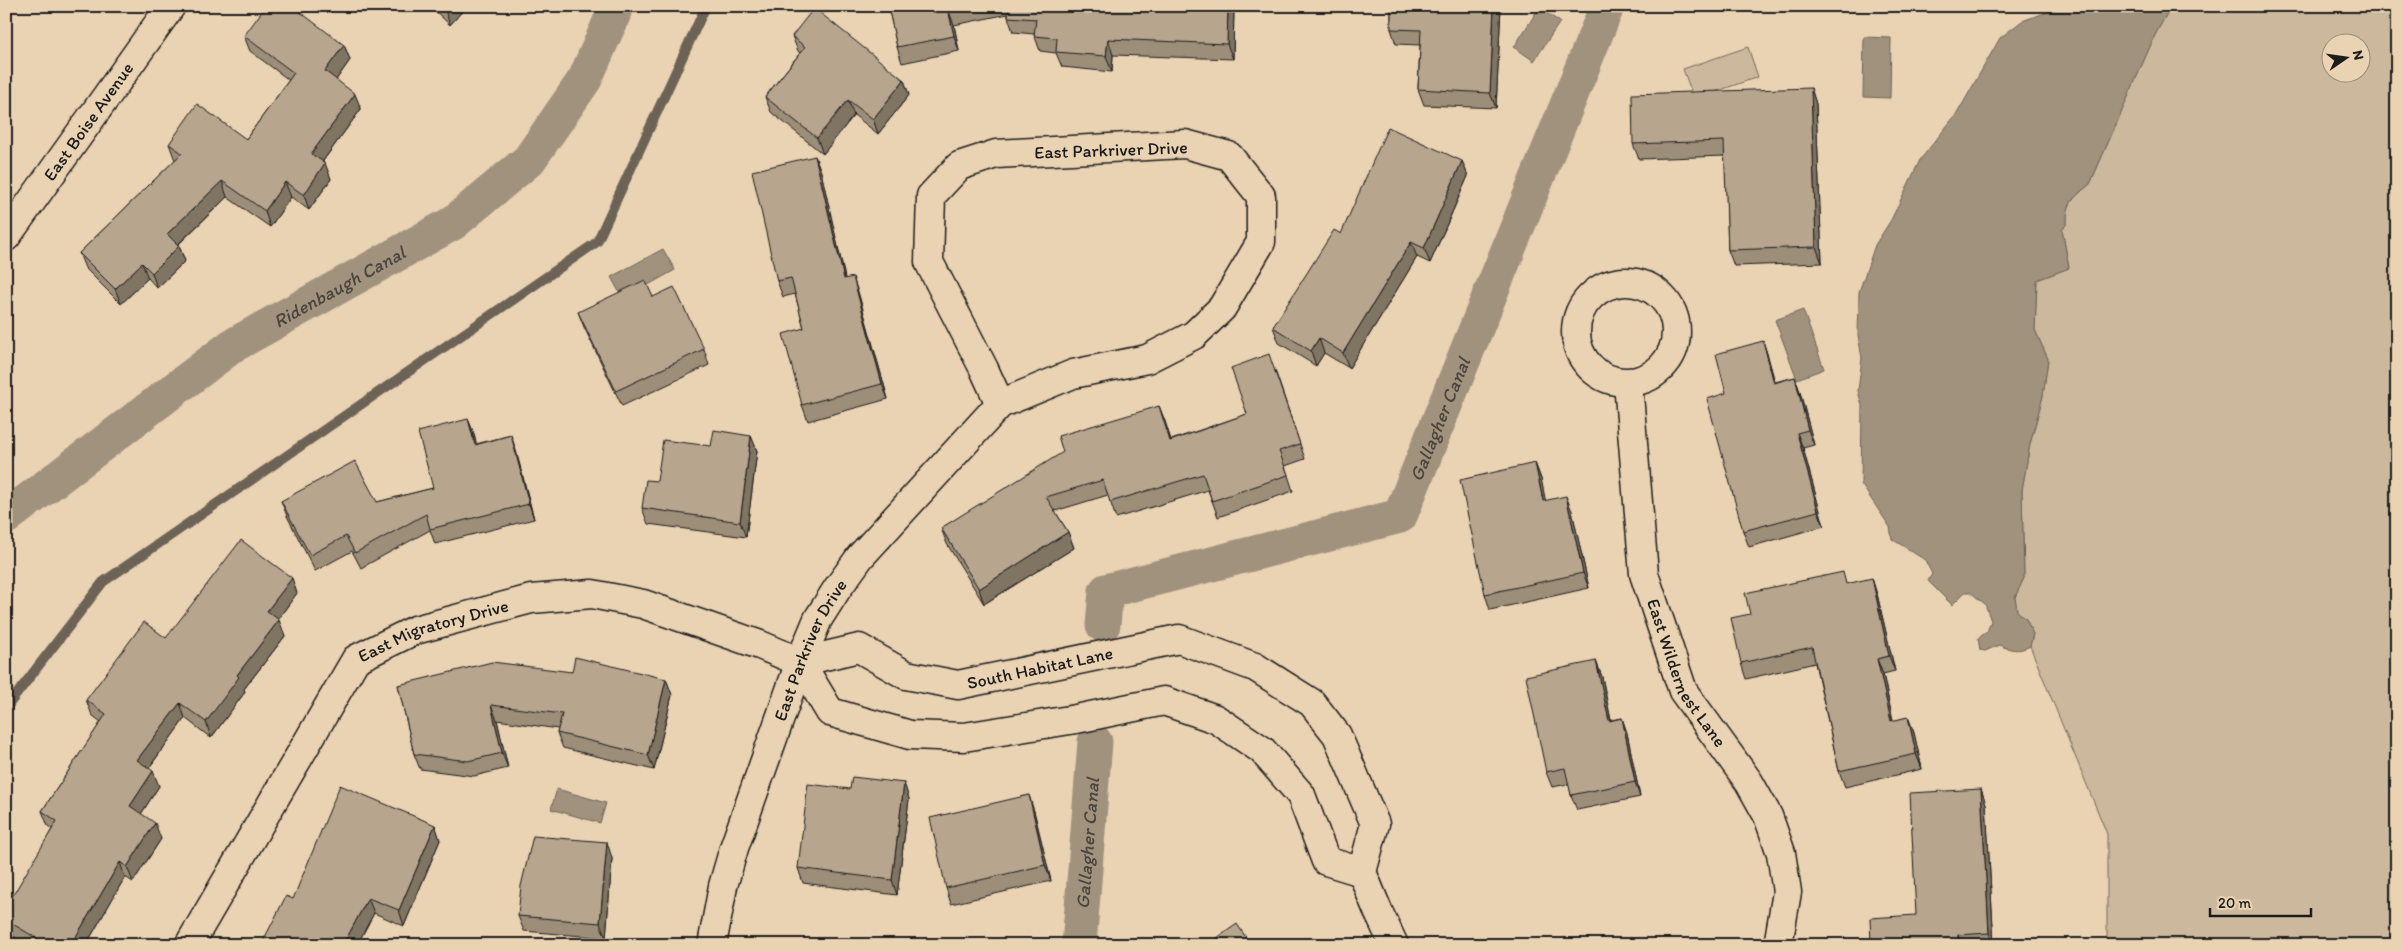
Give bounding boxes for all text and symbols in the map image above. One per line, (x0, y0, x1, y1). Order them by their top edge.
north arrow (2320, 32, 2370, 82)
text: N (2349, 49, 2368, 62)
street label: East Boise Avenue (39, 58, 138, 185)
street label: East Parkriver Drive (1034, 136, 1188, 164)
water label: Ridenbaugh Canal (269, 240, 411, 332)
water label: Gallagher Canal (1404, 353, 1475, 484)
street label: East Parkriver Drive (769, 575, 852, 724)
street label: East Migratory Drive (354, 594, 511, 667)
street label: East Wildernest Lane (1642, 596, 1731, 751)
street label: South Habitat Lane (965, 642, 1115, 694)
water label: Gallagher Canal (1070, 775, 1104, 910)
scale bar (2210, 886, 2312, 918)
text: 20 m (2218, 894, 2252, 912)

